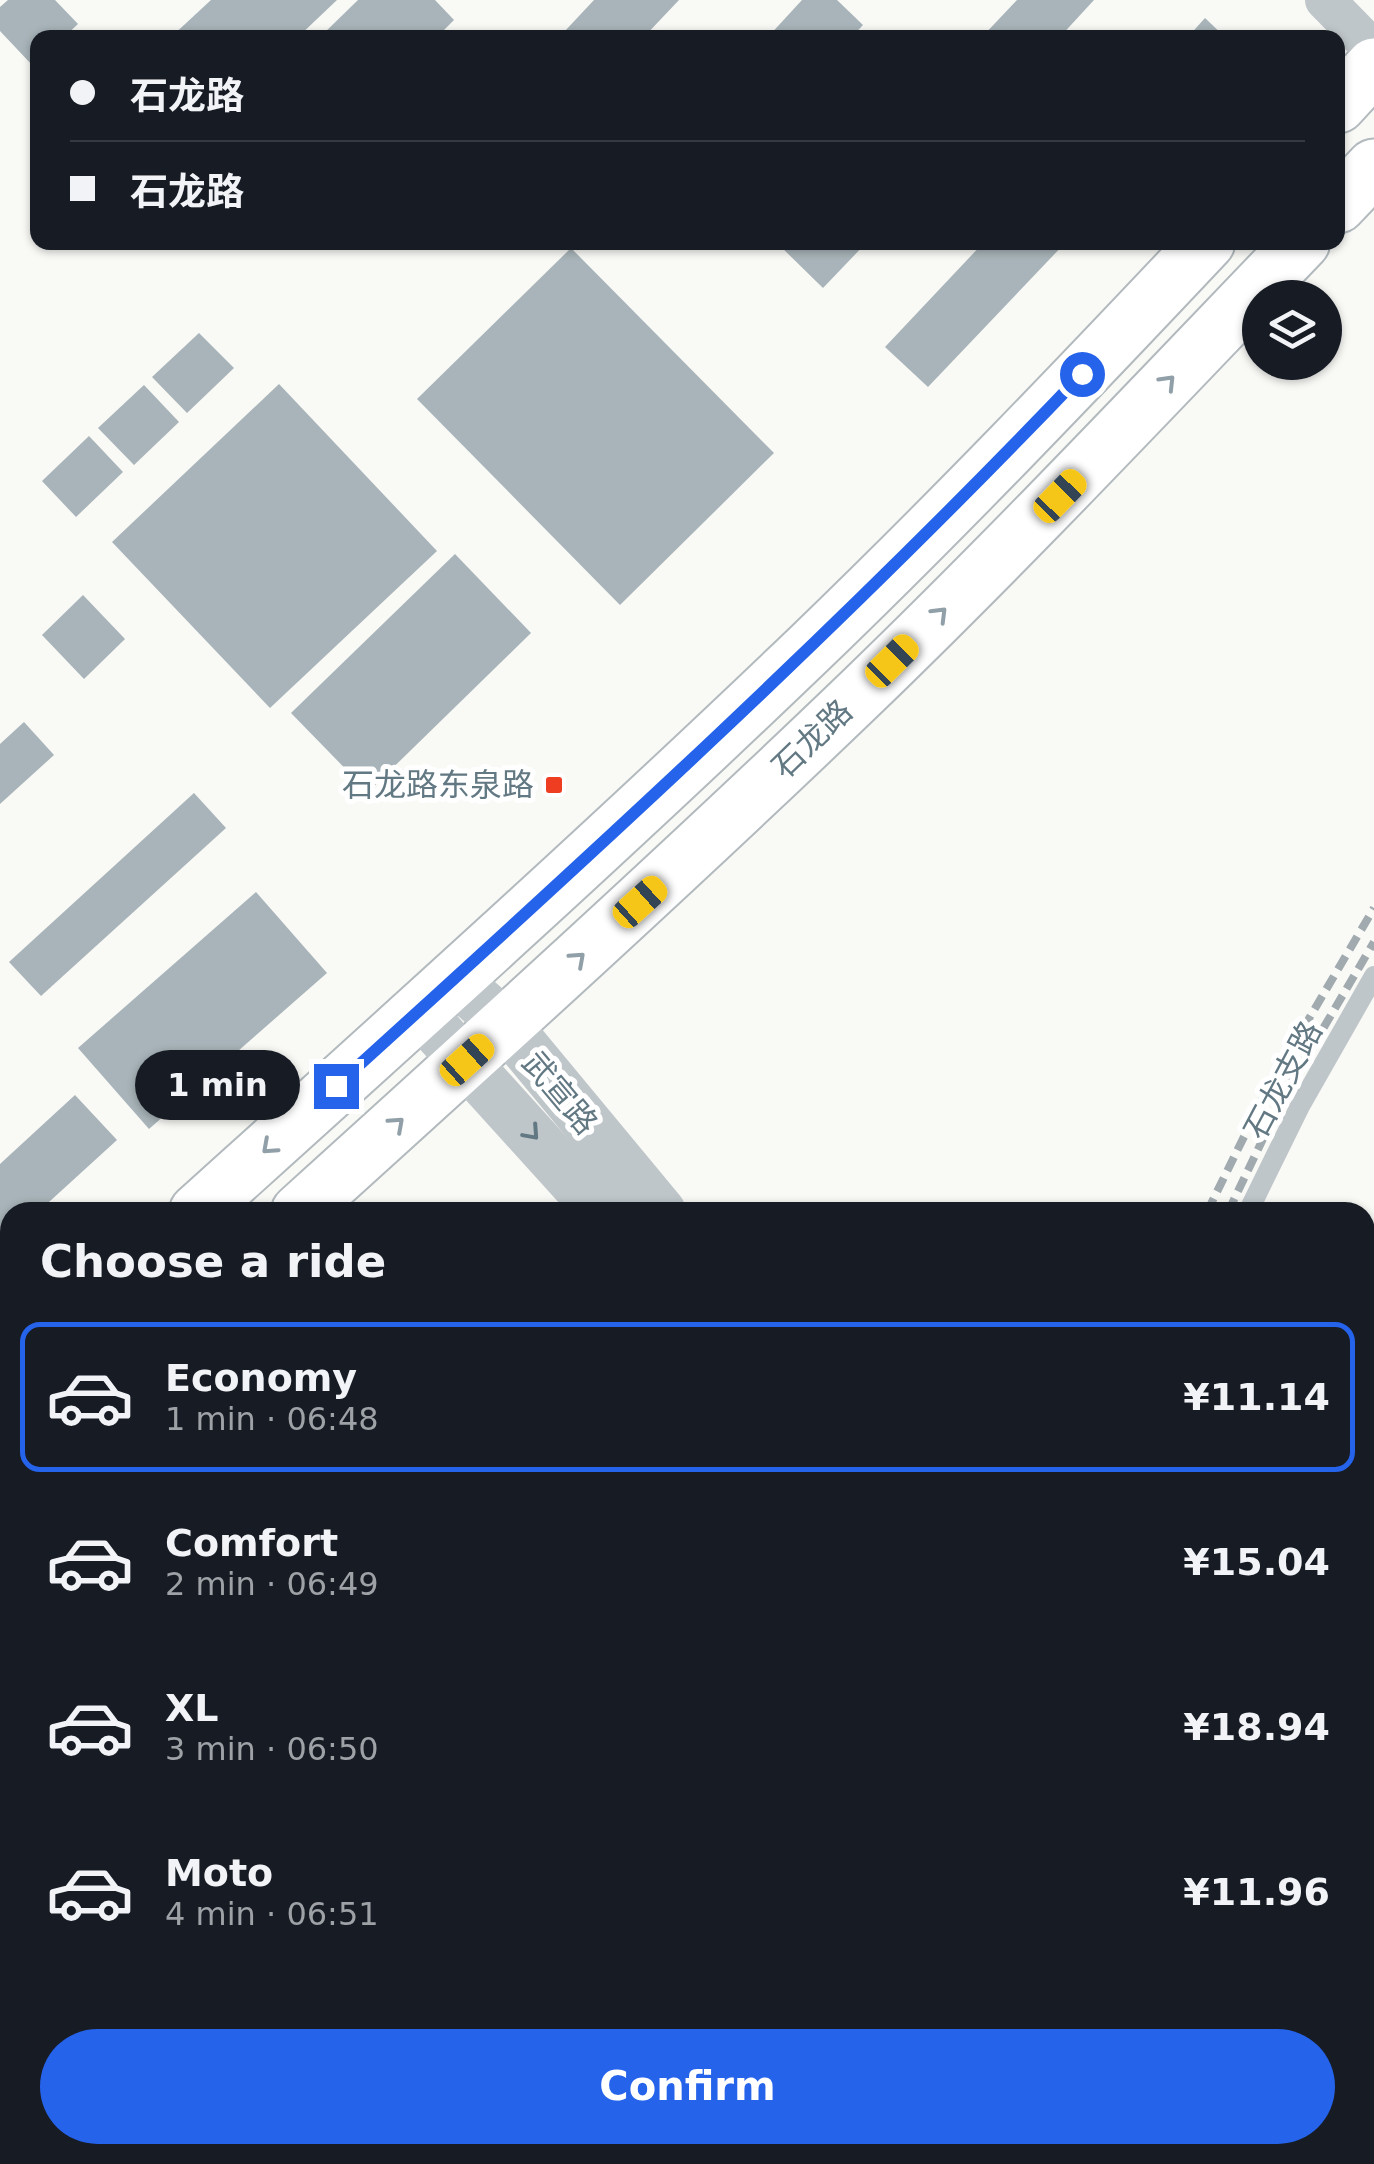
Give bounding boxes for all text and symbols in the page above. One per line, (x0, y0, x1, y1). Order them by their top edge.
text: 石龙路 (130, 74, 244, 118)
text: 石龙路 (130, 170, 244, 214)
map controls (1242, 280, 1342, 380)
button: layers (1242, 280, 1342, 380)
route start (1060, 352, 1105, 397)
one-way arrow (1156, 376, 1174, 394)
car (1028, 464, 1092, 528)
one-way arrow (929, 608, 947, 626)
car (860, 629, 924, 693)
street label: 石龙路 (764, 692, 860, 786)
place label: 石龙路东泉路 (342, 766, 534, 804)
marker: 石龙路东泉路 (543, 774, 565, 796)
car (608, 871, 672, 933)
one-way arrow (566, 953, 585, 971)
street label: 石龙支路 (1236, 1015, 1330, 1145)
car (435, 1029, 499, 1091)
street label: 武宣路 (515, 1044, 605, 1142)
callout: 1 min (136, 1051, 301, 1121)
route end (314, 1064, 359, 1109)
text: 1 min (167, 1066, 268, 1104)
one-way arrow (385, 1117, 404, 1135)
one-way arrow (520, 1121, 538, 1140)
one-way arrow (263, 1135, 281, 1153)
text: Choose a ride (40, 1235, 386, 1288)
icon: car (45, 1352, 135, 1442)
text: Economy (165, 1356, 357, 1400)
text: ¥11.14 (1183, 1375, 1330, 1419)
text: 1 min · 06:48 (165, 1400, 379, 1438)
icon: car (45, 1517, 135, 1607)
text: Comfort (165, 1521, 338, 1565)
text: ¥15.04 (1183, 1540, 1330, 1584)
text: 2 min · 06:49 (165, 1565, 379, 1603)
icon: car (45, 1682, 135, 1772)
text: XL (165, 1686, 219, 1730)
text: ¥18.94 (1183, 1705, 1330, 1749)
text: 3 min · 06:50 (165, 1730, 379, 1768)
icon: car (45, 1847, 135, 1937)
text: Moto (165, 1851, 273, 1895)
text: ¥11.96 (1183, 1870, 1330, 1914)
text: 4 min · 06:51 (165, 1895, 379, 1933)
button: Confirm (40, 2029, 1335, 2144)

